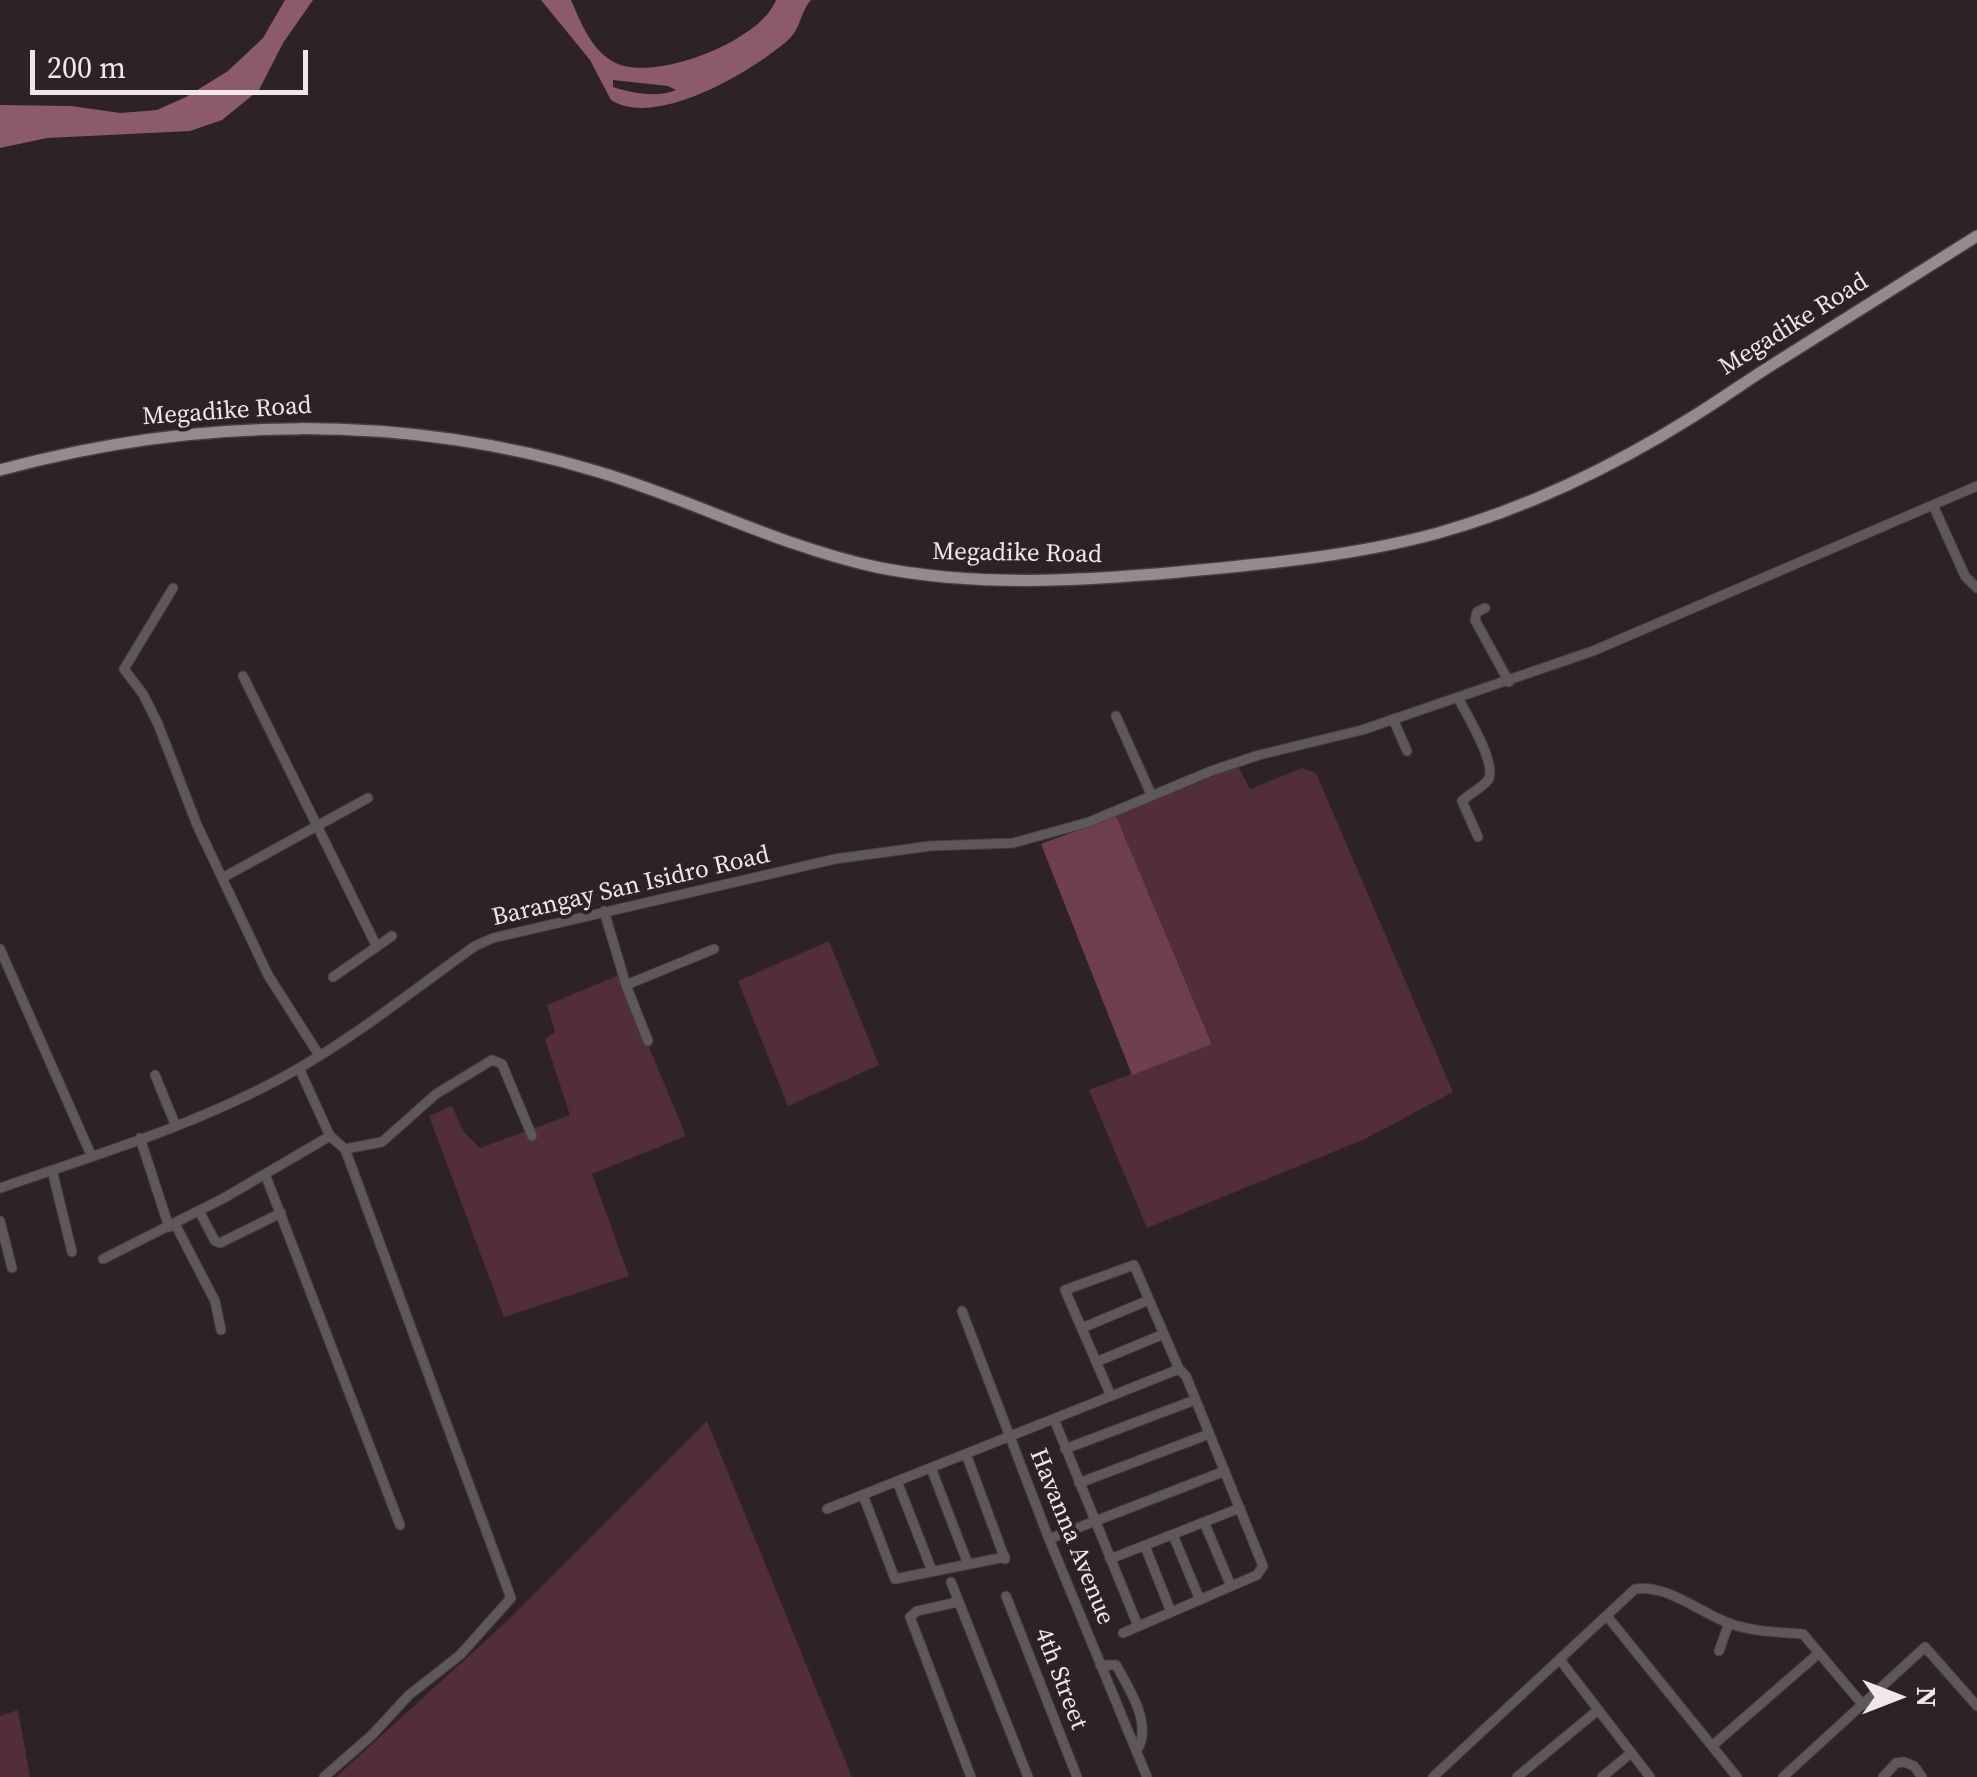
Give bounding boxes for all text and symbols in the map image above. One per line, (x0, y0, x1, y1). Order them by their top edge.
scale bar (35, 30, 312, 92)
text: 200 m (47, 47, 126, 88)
street label: Megadike Road (1714, 267, 1874, 383)
street label: Megadike Road (141, 391, 313, 433)
street label: Megadike Road (932, 538, 1102, 570)
street label: Barangay San Isidro Road (489, 840, 773, 934)
street label: Havanna Avenue (1022, 1445, 1120, 1629)
street label: 4th Street (1027, 1624, 1093, 1734)
north arrow (1847, 1647, 1947, 1747)
text: N (1908, 1687, 1946, 1707)

